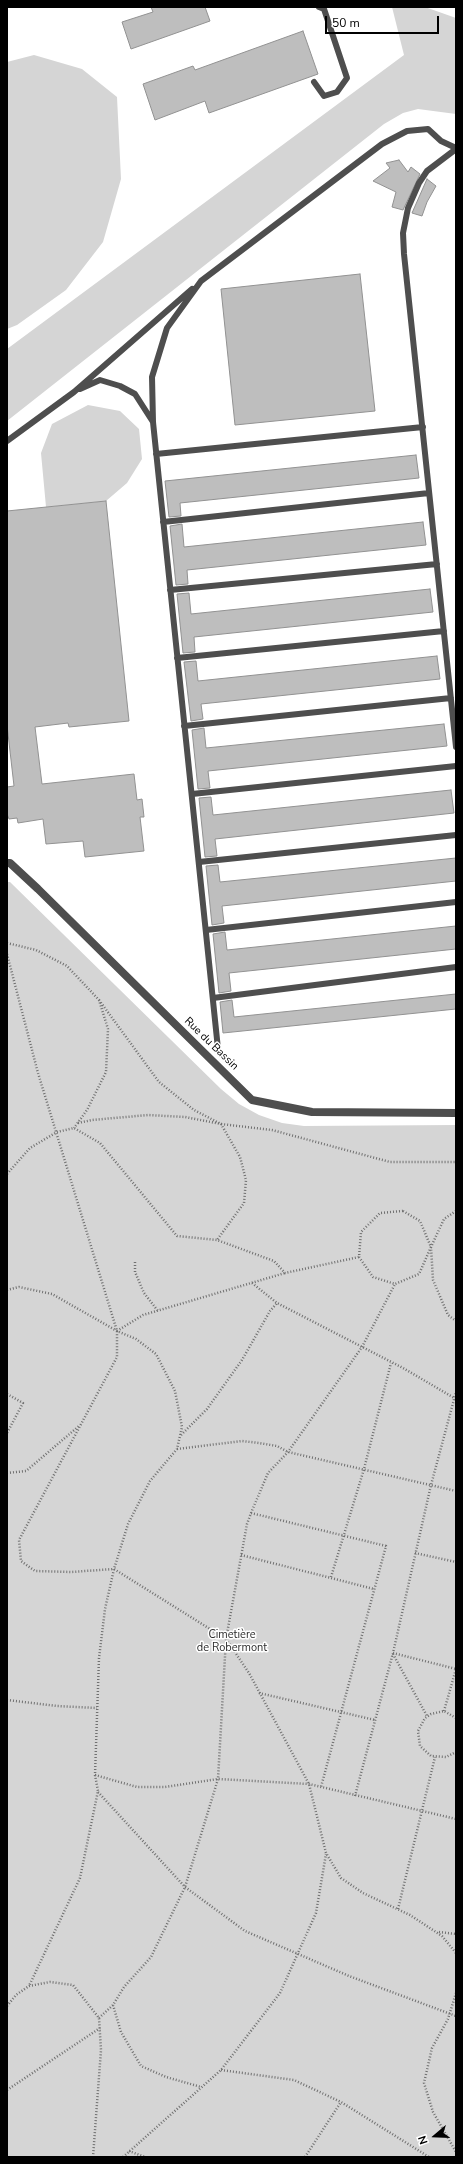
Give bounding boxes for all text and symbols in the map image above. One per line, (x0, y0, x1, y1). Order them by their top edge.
scale bar (327, 8, 441, 34)
text: 50 m (332, 15, 360, 31)
street label: Rue du Bassin (181, 1015, 241, 1073)
park label: Cimetière de Robermont (197, 1628, 267, 1654)
north arrow (415, 2116, 455, 2156)
text: N (415, 2134, 432, 2146)

